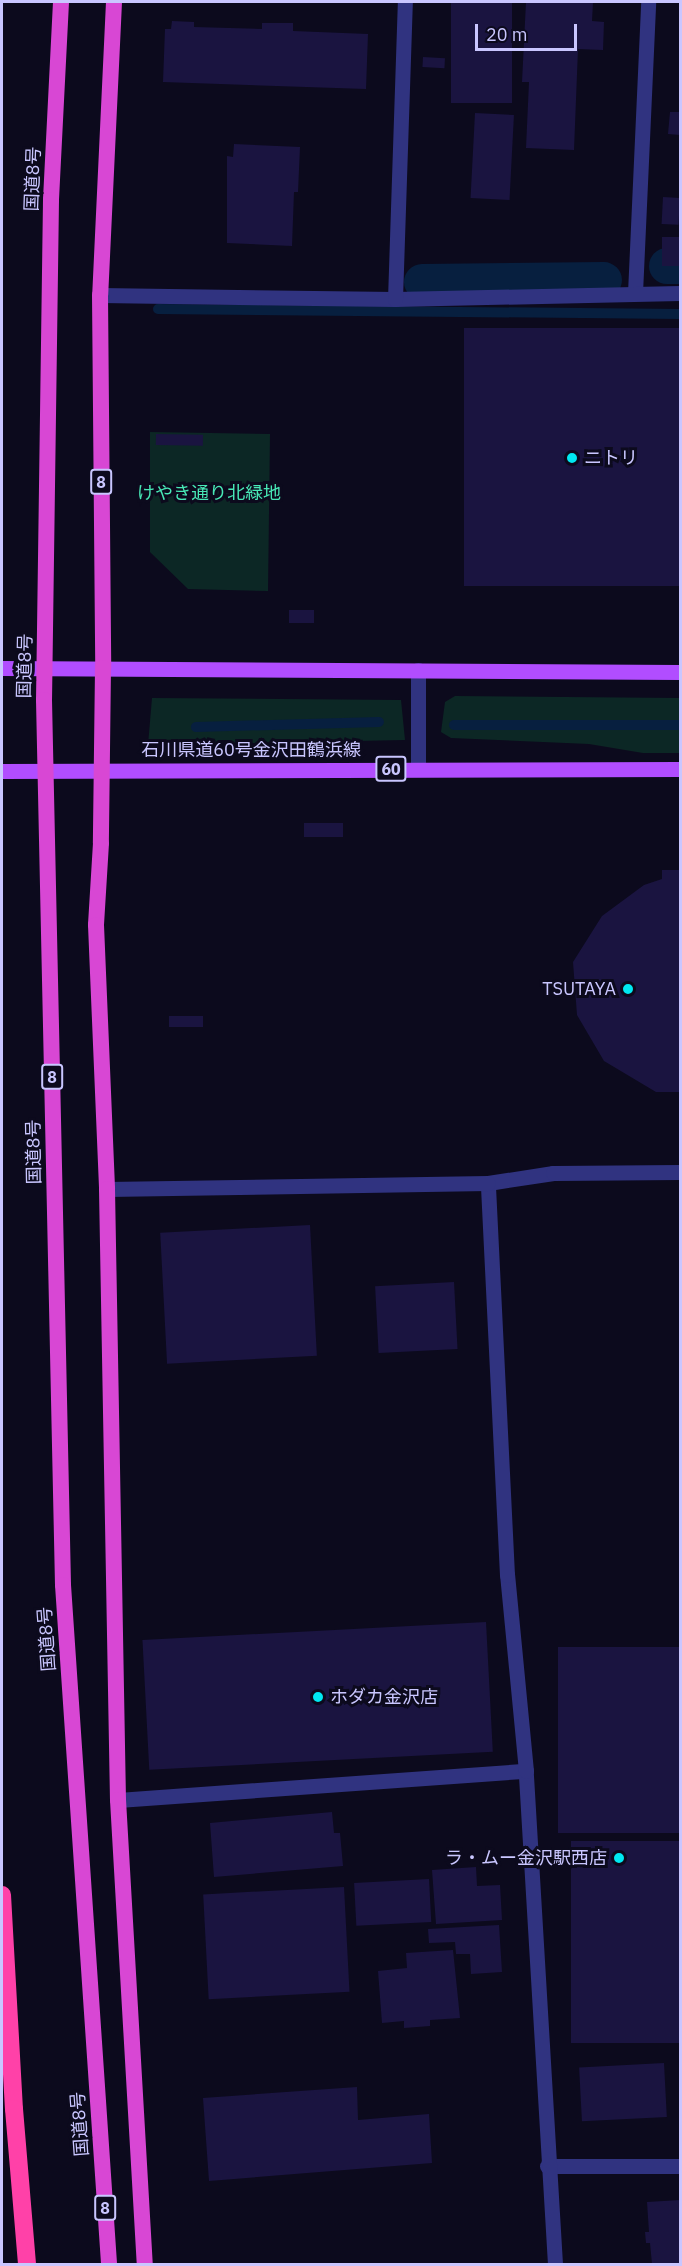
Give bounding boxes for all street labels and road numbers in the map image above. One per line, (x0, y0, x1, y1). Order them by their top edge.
street label: 国道8号 (21, 146, 45, 212)
road number: 8 (89, 469, 113, 495)
street label: 国道8号 (14, 633, 36, 699)
street label: 石川県道60号金沢田鶴浜線 (141, 739, 361, 761)
road number: 60 (374, 756, 408, 782)
road number: 8 (40, 1064, 64, 1090)
street label: 国道8号 (23, 1119, 45, 1185)
street label: 国道8号 (34, 1606, 60, 1672)
street label: 国道8号 (67, 2091, 93, 2157)
road number: 8 (93, 2195, 117, 2221)

